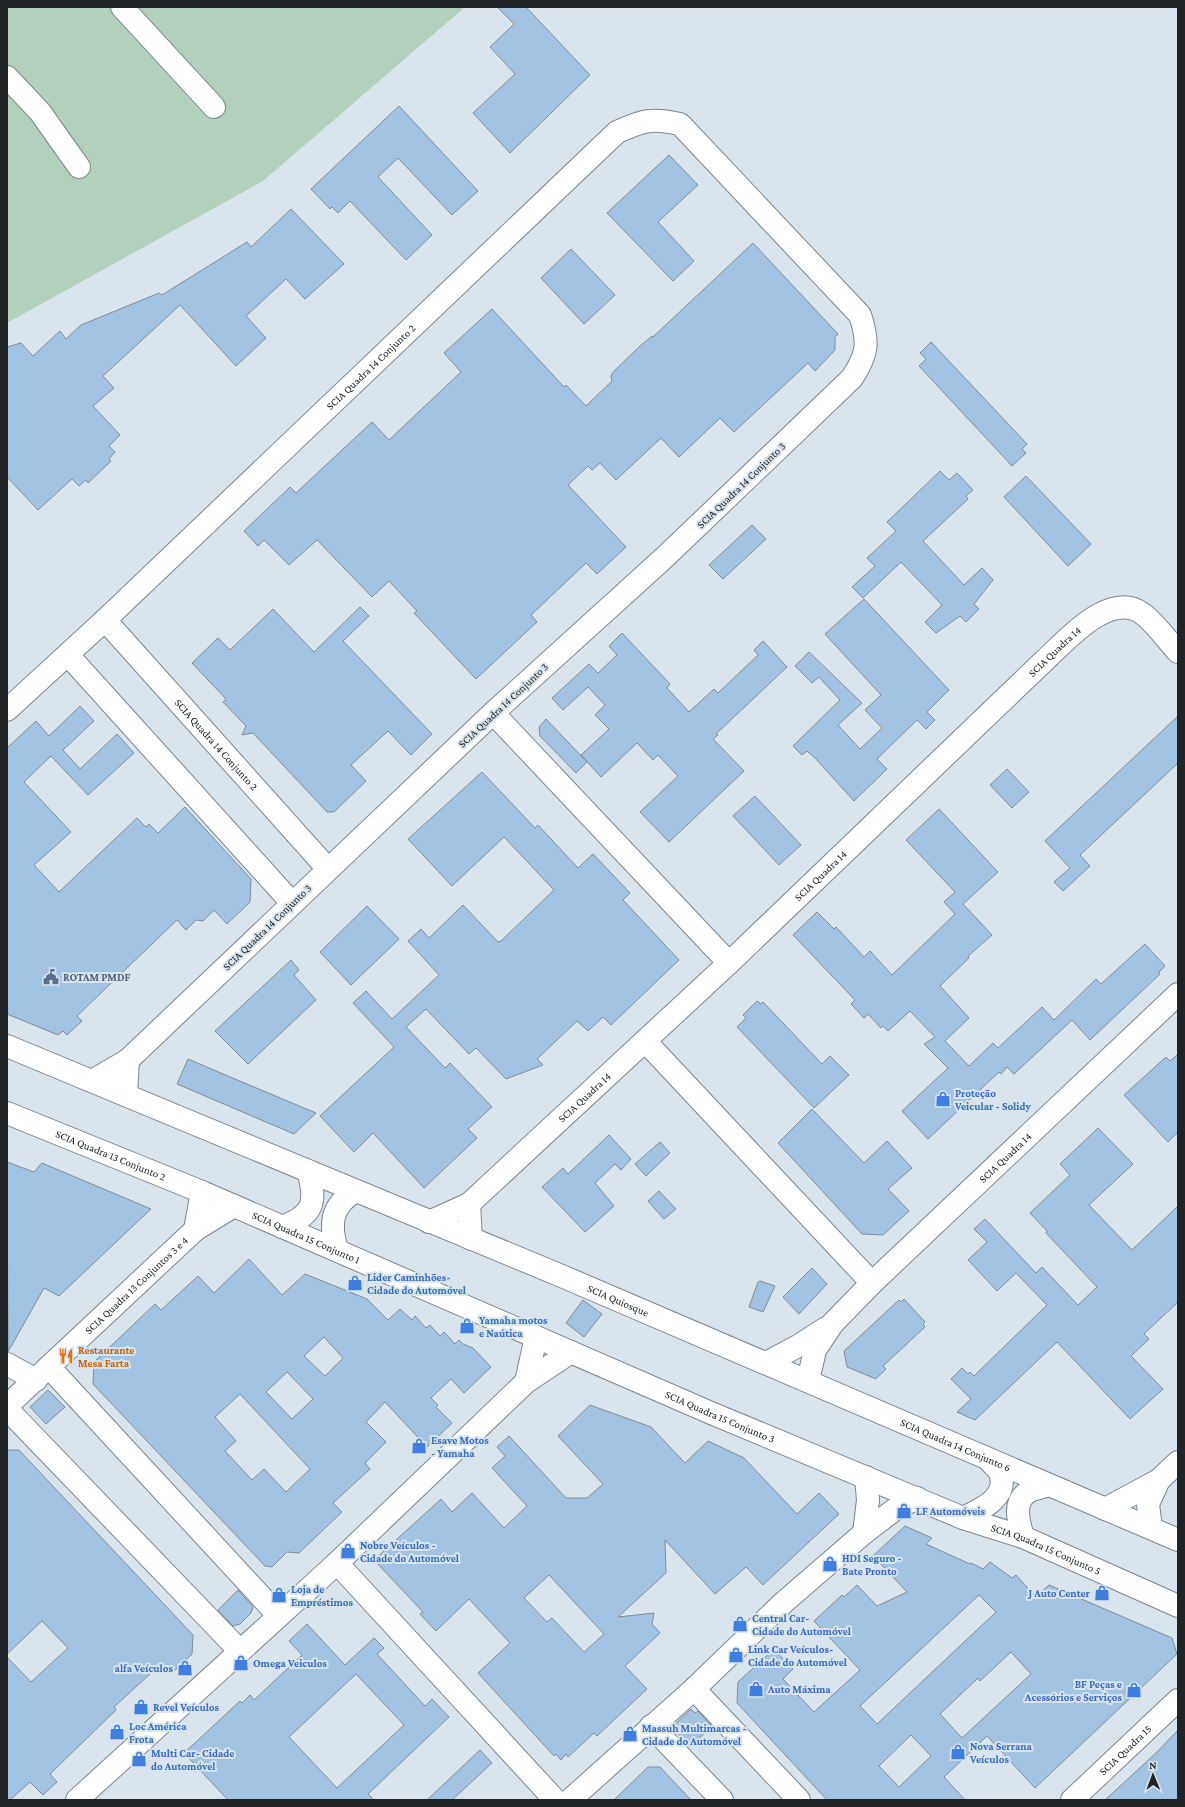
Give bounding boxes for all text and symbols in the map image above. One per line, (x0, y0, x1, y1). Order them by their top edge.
street label: SCIA Quadra 14 Conjunto 2 (324, 322, 418, 412)
street label: SCIA Quadra 14 Conjunto 3 (694, 440, 788, 531)
street label: SCIA Quadra 14 (1026, 623, 1083, 679)
street label: SCIA Quadra 14 Conjunto 3 (456, 660, 551, 750)
street label: SCIA Quadra 14 Conjunto 2 (172, 696, 260, 792)
street label: SCIA Quadra 14 (792, 847, 849, 903)
street label: SCIA Quadra 14 Conjunto 3 (220, 882, 314, 973)
public building icon: ROTAM PMDF (42, 968, 60, 986)
place label: ROTAM PMDF (63, 971, 130, 983)
street label: SCIA Quadra 14 (555, 1070, 613, 1125)
place label: Proteção Veicular - Solidy (954, 1087, 1032, 1112)
shop icon: Proteção Veicular - Solidy (934, 1090, 952, 1108)
street label: SCIA Quadra 13 Conjunto 2 (54, 1127, 168, 1183)
street label: SCIA Quadra 14 (976, 1130, 1034, 1185)
street label: SCIA Quadra 15 Conjunto 1 (250, 1209, 362, 1266)
street label: SCIA Quadra 13 Conjuntos 3 e 4 (82, 1234, 191, 1336)
place label: Lider Caminhões- Cidade do Automóvel (367, 1271, 467, 1296)
shop icon: Lider Caminhões- Cidade do Automóvel (346, 1274, 364, 1292)
street label: SCIA Quiosque (586, 1282, 651, 1319)
place label: Yamaha motos e Naútica (479, 1314, 548, 1339)
shop icon: Yamaha motos e Naútica (458, 1317, 476, 1335)
place label: Restaurante Mesa Farta (78, 1344, 134, 1369)
restaurant icon: Restaurante Mesa Farta (57, 1347, 75, 1365)
street label: SCIA Quadra 15 Conjunto 3 (663, 1388, 777, 1445)
street label: SCIA Quadra 14 Conjunto 6 (899, 1416, 1012, 1474)
place label: Esave Motos - Yamaha (431, 1434, 489, 1459)
shop icon: Esave Motos - Yamaha (410, 1437, 428, 1455)
shop icon: LF Automóveis (895, 1502, 913, 1520)
place label: LF Automóveis (916, 1505, 985, 1517)
street label: SCIA Quadra 15 Conjunto 5 (990, 1521, 1103, 1577)
place label: Nobre Veículos - Cidade do Automóvel (360, 1539, 460, 1564)
shop icon: Nobre Veículos - Cidade do Automóvel (339, 1542, 357, 1560)
place label: HDI Seguro - Bate Pronto (842, 1552, 902, 1577)
shop icon: HDI Seguro - Bate Pronto (821, 1555, 839, 1573)
place label: Loja de Empréstimos (291, 1583, 354, 1608)
shop icon: J Auto Center (1093, 1584, 1111, 1602)
shop icon: Loja de Empréstimos (270, 1586, 288, 1604)
place label: J Auto Center (1027, 1587, 1091, 1599)
place label: Central Car- Cidade do Automóvel (752, 1612, 852, 1637)
shop icon: Central Car- Cidade do Automóvel (731, 1615, 749, 1633)
place label: Link Car Veículos- Cidade do Automóvel (748, 1643, 848, 1668)
shop icon: Link Car Veículos- Cidade do Automóvel (727, 1646, 745, 1664)
shop icon: Omega Veiculos (232, 1654, 250, 1672)
place label: Omega Veiculos (253, 1657, 327, 1669)
shop icon: alfa Veículos (176, 1659, 194, 1677)
place label: alfa Veículos (115, 1662, 174, 1674)
place label: BF Peças e Acessórios e Serviços (1024, 1678, 1123, 1703)
shop icon: Auto Máxima (747, 1680, 765, 1698)
shop icon: BF Peças e Acessórios e Serviços (1125, 1681, 1143, 1699)
place label: Auto Máxima (767, 1683, 831, 1695)
shop icon: Revel Veículos (132, 1698, 150, 1716)
place label: Revel Veículos (153, 1701, 220, 1713)
place label: Loc América Frota (129, 1720, 187, 1745)
place label: Massuh Multimarcas - Cidade do Automóvel (642, 1722, 747, 1747)
street label: SCIA Quadra 15 (1097, 1722, 1154, 1777)
shop icon: Loc América Frota (108, 1723, 126, 1741)
shop icon: Massuh Multimarcas - Cidade do Automóvel (621, 1725, 639, 1743)
place label: Nova Serrana Veículos (969, 1740, 1033, 1765)
shop icon: Nova Serrana Veículos (949, 1743, 967, 1761)
place label: Multi Car- Cidade do Automóvel (151, 1747, 234, 1772)
shop icon: Multi Car- Cidade do Automóvel (130, 1750, 148, 1768)
north arrow (1133, 1755, 1173, 1795)
text: N (1149, 1759, 1157, 1771)

